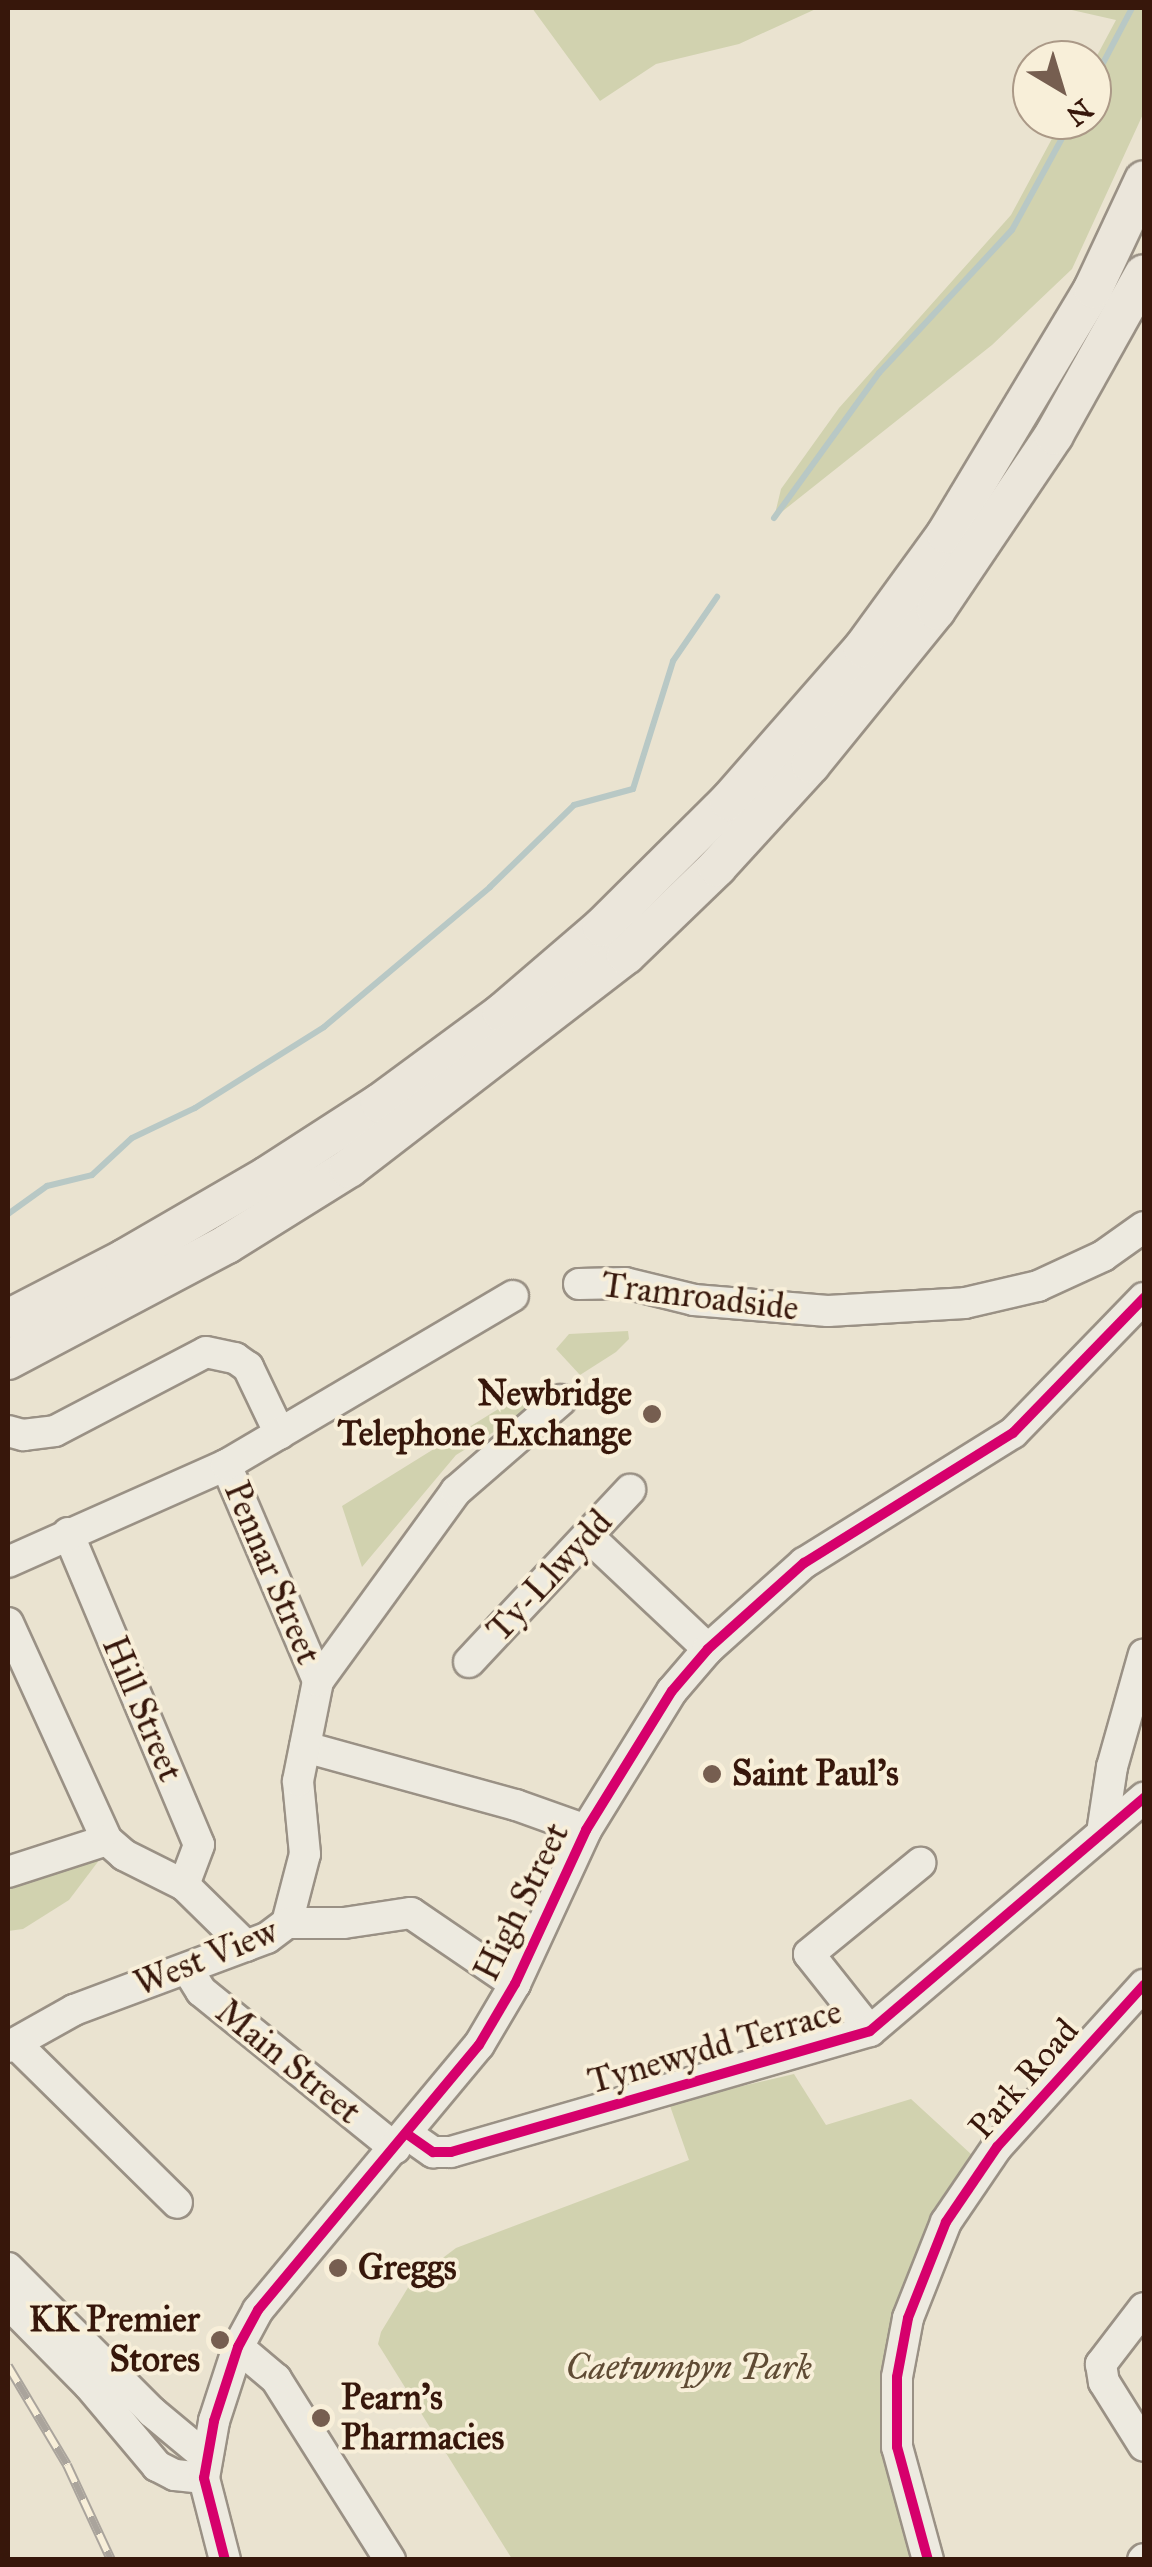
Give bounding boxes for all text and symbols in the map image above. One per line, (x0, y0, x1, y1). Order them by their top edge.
north arrow (1012, 40, 1112, 140)
text: N (1059, 91, 1100, 134)
street label: Tramroadside (599, 1264, 801, 1330)
place label: Newbridge Telephone Exchange (338, 1373, 632, 1455)
marker: Newbridge Telephone Exchange (641, 1403, 663, 1425)
street label: Pennar Street (215, 1475, 329, 1671)
street label: Ty-Llwydd (479, 1502, 621, 1650)
street label: Hill Street (93, 1630, 191, 1788)
place label: Saint Paul's (732, 1753, 899, 1795)
marker: Saint Paul's (701, 1763, 723, 1785)
street label: High Street (466, 1816, 578, 1988)
street label: West View (128, 1910, 284, 2006)
street label: Main Street (207, 1991, 369, 2133)
street label: Tynewydd Terrace (583, 1991, 847, 2103)
street label: Park Road (960, 2010, 1088, 2148)
place label: Greggs (358, 2247, 456, 2289)
marker: Greggs (327, 2257, 349, 2279)
place label: KK Premier Stores (29, 2299, 200, 2381)
marker: KK Premier Stores (209, 2329, 231, 2351)
park label: Caetwmpyn Park (566, 2347, 812, 2389)
place label: Pearn's Pharmacies (341, 2377, 504, 2459)
marker: Pearn's Pharmacies (310, 2407, 332, 2429)

